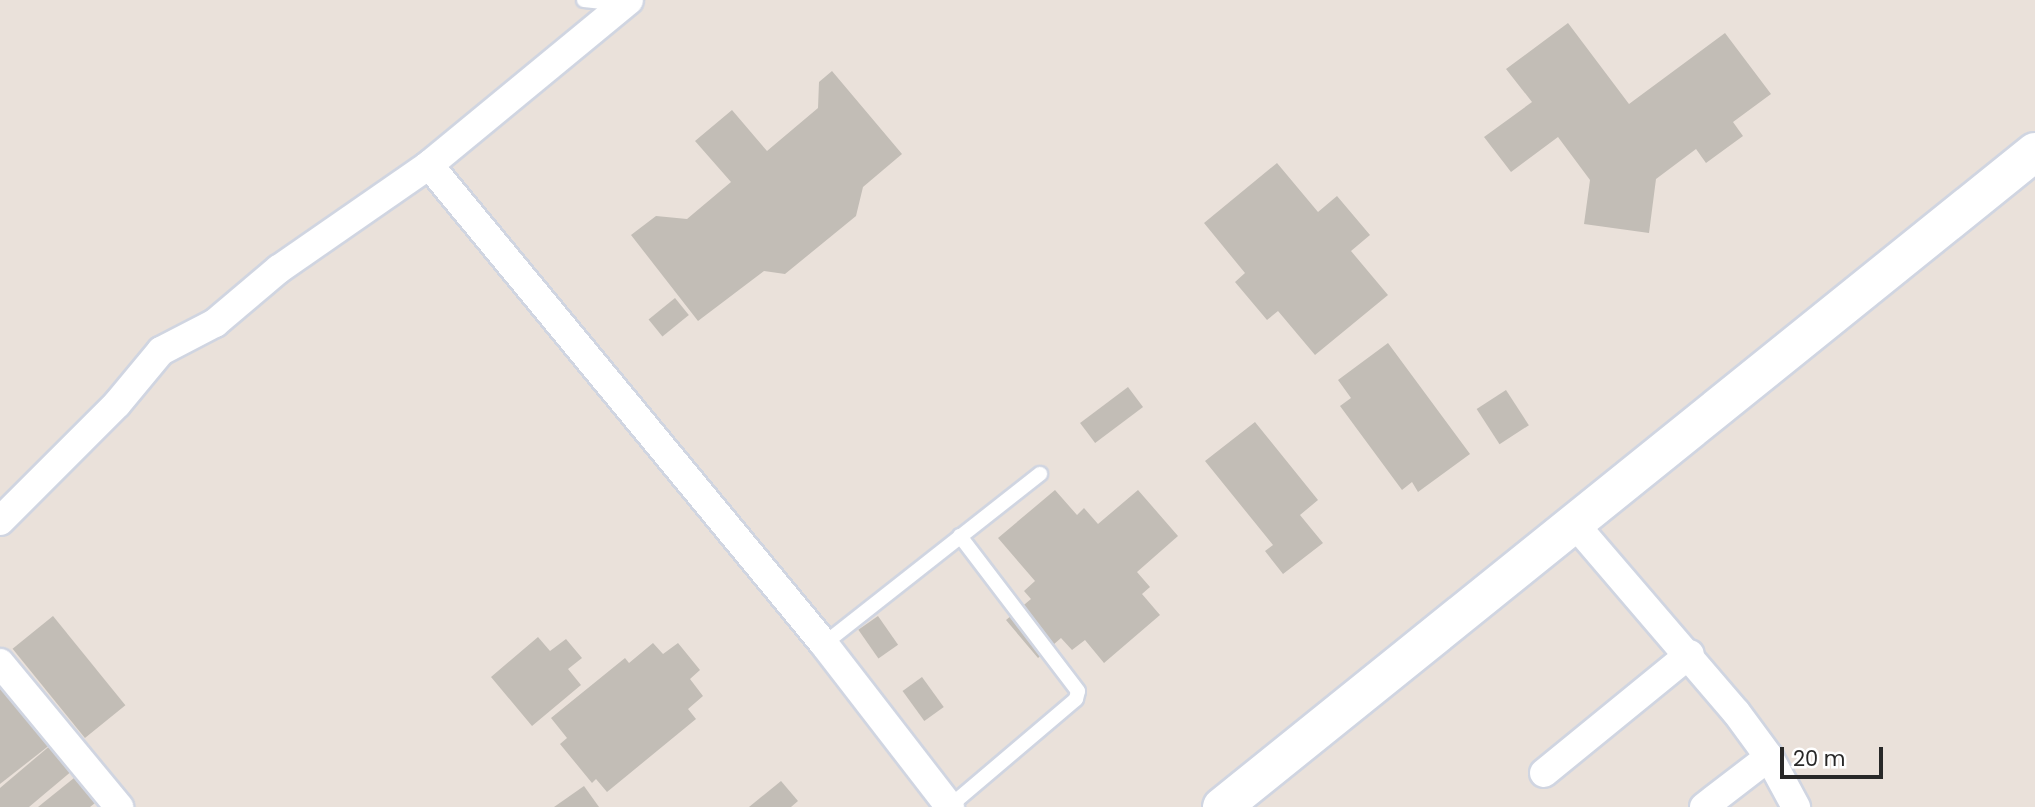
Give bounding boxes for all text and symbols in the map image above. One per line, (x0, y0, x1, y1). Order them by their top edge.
scale bar (1783, 734, 1886, 778)
text: 20 m (1793, 744, 1846, 773)

